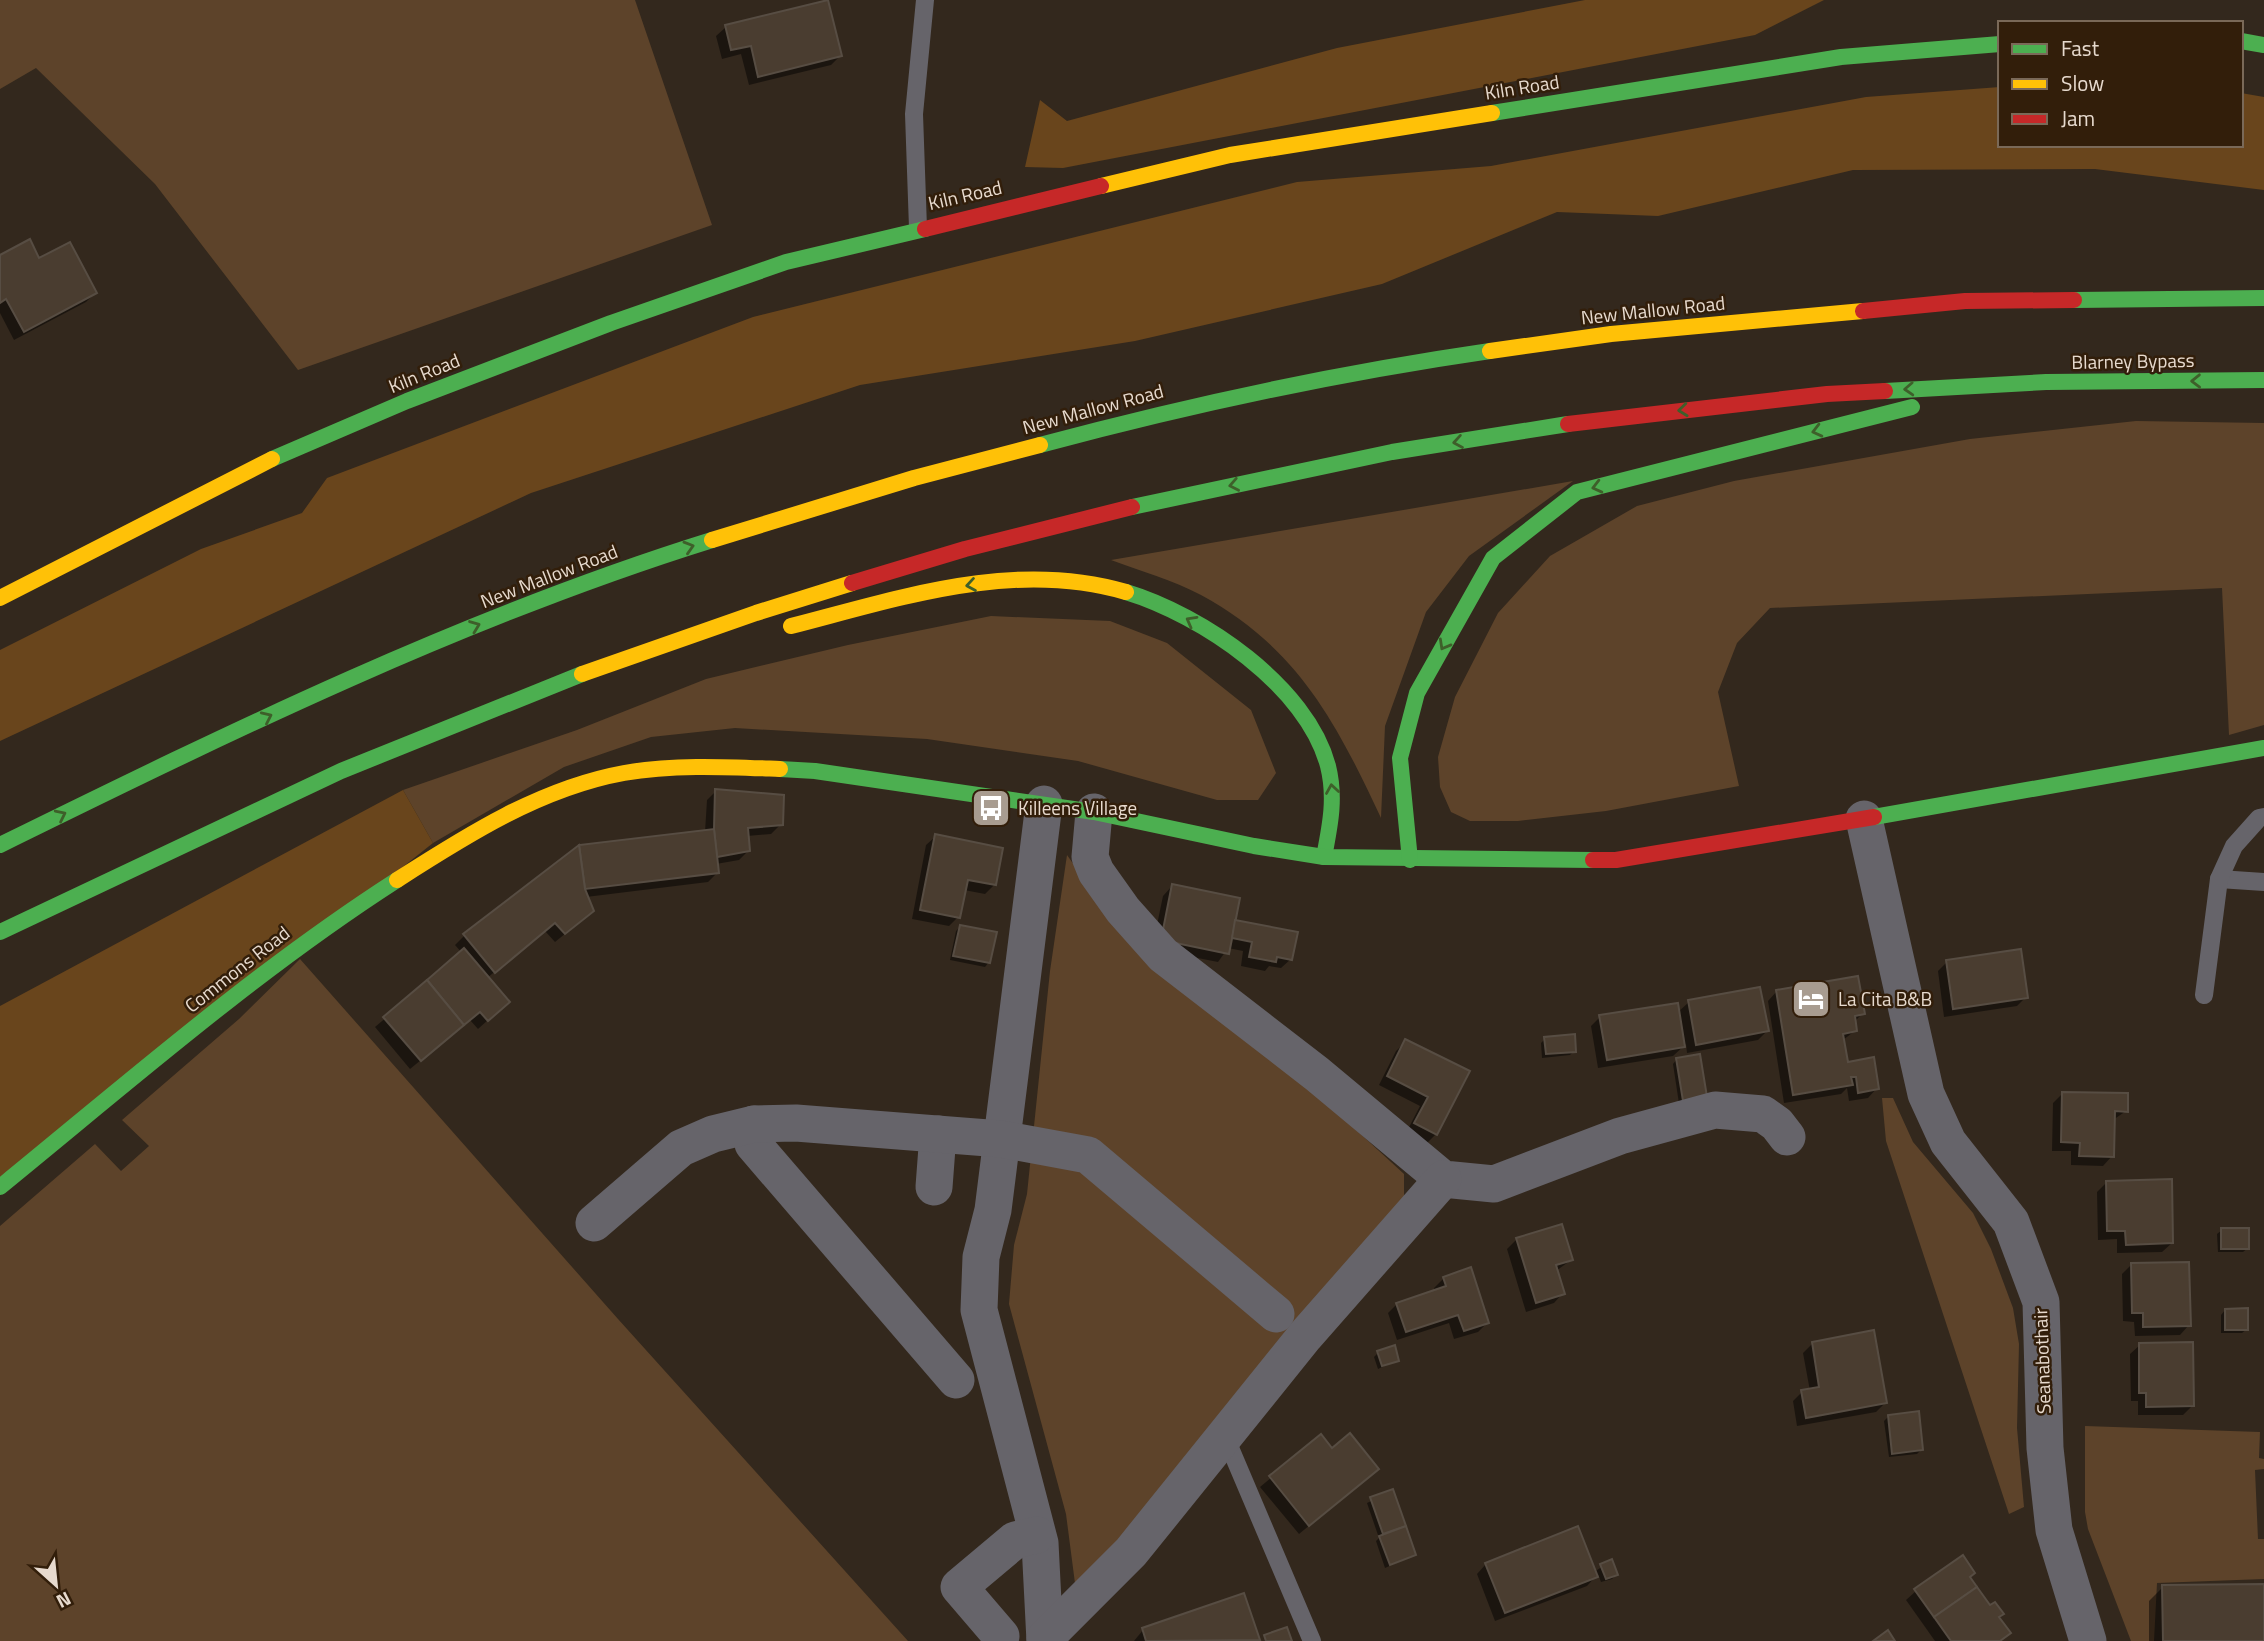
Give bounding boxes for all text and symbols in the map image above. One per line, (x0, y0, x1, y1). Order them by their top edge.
legend (1998, 21, 2243, 147)
text: Fast (2061, 32, 2100, 64)
street label: Kiln Road (1483, 66, 1561, 107)
text: Slow (2061, 67, 2104, 99)
text: Jam (2061, 102, 2095, 134)
street label: Kiln Road (925, 172, 1005, 217)
street label: New Mallow Road (1579, 288, 1727, 331)
street label: Kiln Road (384, 345, 464, 400)
street label: Blarney Bypass (2071, 345, 2195, 376)
one-way arrow (2190, 373, 2201, 389)
street label: New Mallow Road (1019, 376, 1167, 441)
one-way arrow (1904, 382, 1915, 397)
one-way arrow (1677, 403, 1689, 418)
one-way arrow (1811, 423, 1823, 437)
one-way arrow (1452, 434, 1464, 449)
one-way arrow (1228, 476, 1240, 491)
one-way arrow (1591, 479, 1603, 493)
street label: New Mallow Road (476, 536, 622, 615)
one-way arrow (682, 541, 694, 556)
one-way arrow (965, 577, 977, 592)
one-way arrow (1186, 616, 1198, 630)
one-way arrow (469, 620, 481, 634)
one-way arrow (1439, 638, 1452, 651)
one-way arrow (260, 711, 272, 725)
one-way arrow (1324, 783, 1339, 795)
bus stop icon: Killeens Village (970, 787, 1012, 829)
place label: Killeens Village (1018, 793, 1137, 822)
one-way arrow (54, 809, 66, 823)
street label: Commons Road (178, 918, 295, 1019)
hotel icon: La Cita B&B (1790, 978, 1832, 1020)
place label: La Cita B&B (1838, 984, 1932, 1013)
street label: Seanabothair (2025, 1307, 2058, 1415)
north arrow (21, 1550, 91, 1620)
text: N (51, 1585, 76, 1617)

